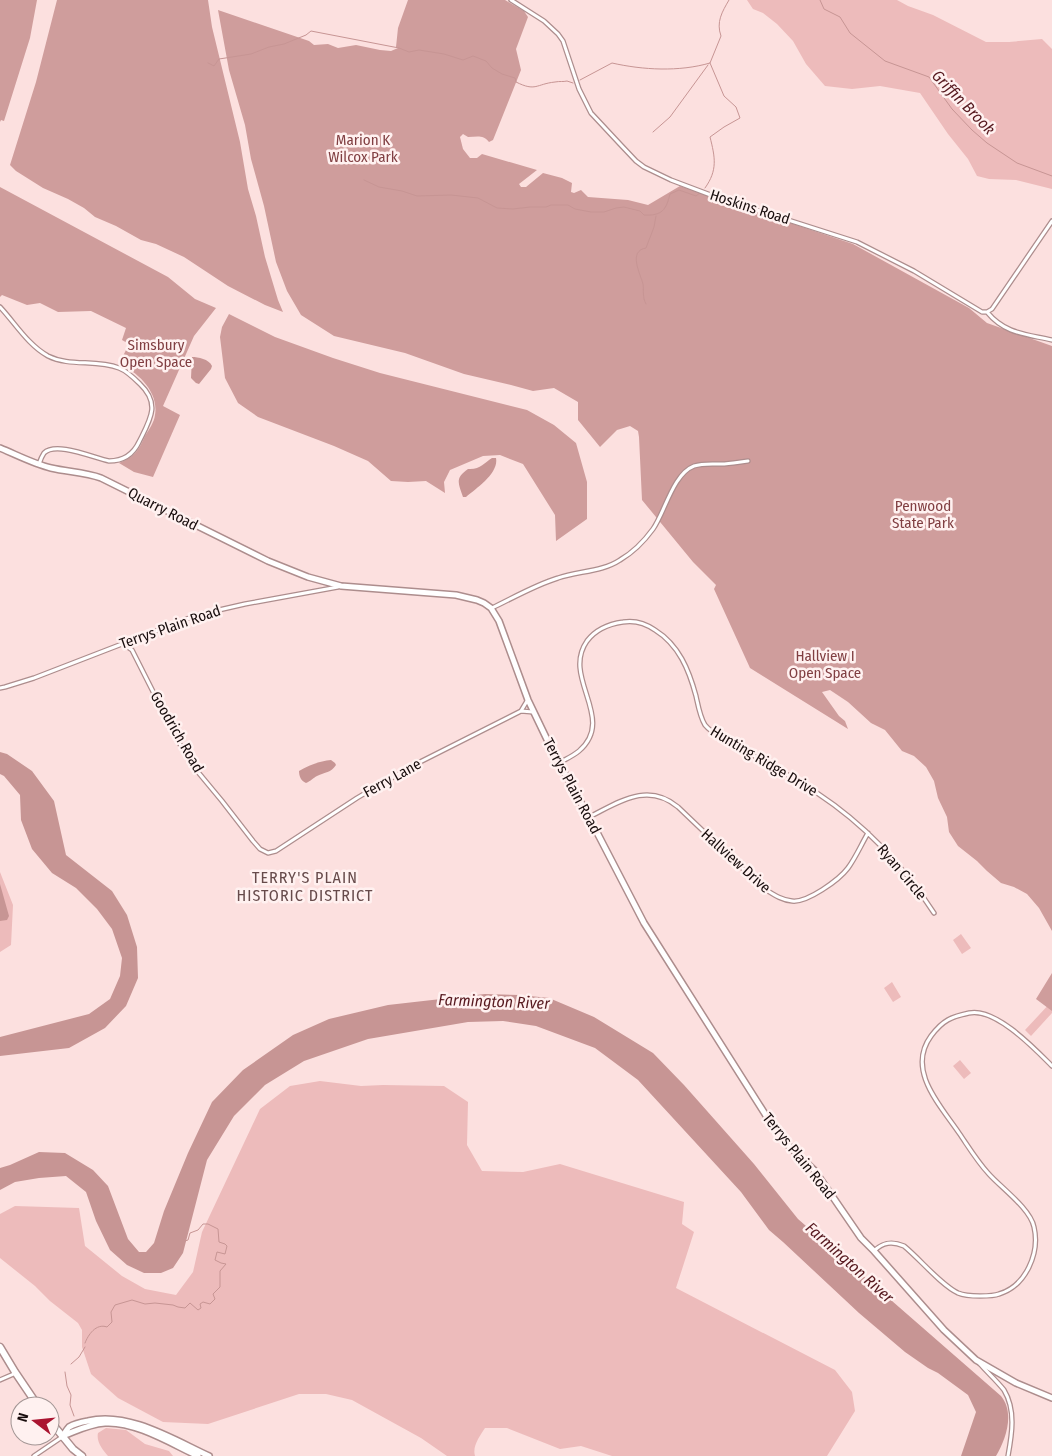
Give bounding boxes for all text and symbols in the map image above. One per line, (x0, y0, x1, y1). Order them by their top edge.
water label: Griffin Brook (928, 66, 999, 139)
park label: Marion K Wilcox Park (328, 131, 398, 166)
street label: Hoskins Road (708, 186, 792, 228)
park label: Simsbury Open Space (120, 336, 192, 371)
street label: Quarry Road (125, 484, 201, 534)
park label: Penwood State Park (892, 497, 954, 532)
street label: Terrys Plain Road (117, 601, 223, 653)
park label: Hallview I Open Space (789, 647, 861, 682)
street label: Goodrich Road (147, 688, 207, 776)
street label: Hunting Ridge Drive (707, 722, 821, 800)
street label: Terrys Plain Road (539, 735, 605, 837)
street label: Ferry Lane (360, 755, 424, 801)
street label: Hallview Drive (698, 825, 774, 897)
street label: Ryan Circle (873, 840, 931, 904)
district label: TERRY'S PLAIN HISTORIC DISTRICT (237, 868, 373, 905)
water label: Farmington River (438, 990, 550, 1013)
street label: Terrys Plain Road (759, 1109, 839, 1203)
water label: Farmington River (802, 1218, 898, 1307)
north arrow (10, 1396, 60, 1446)
text: N (14, 1411, 32, 1424)

